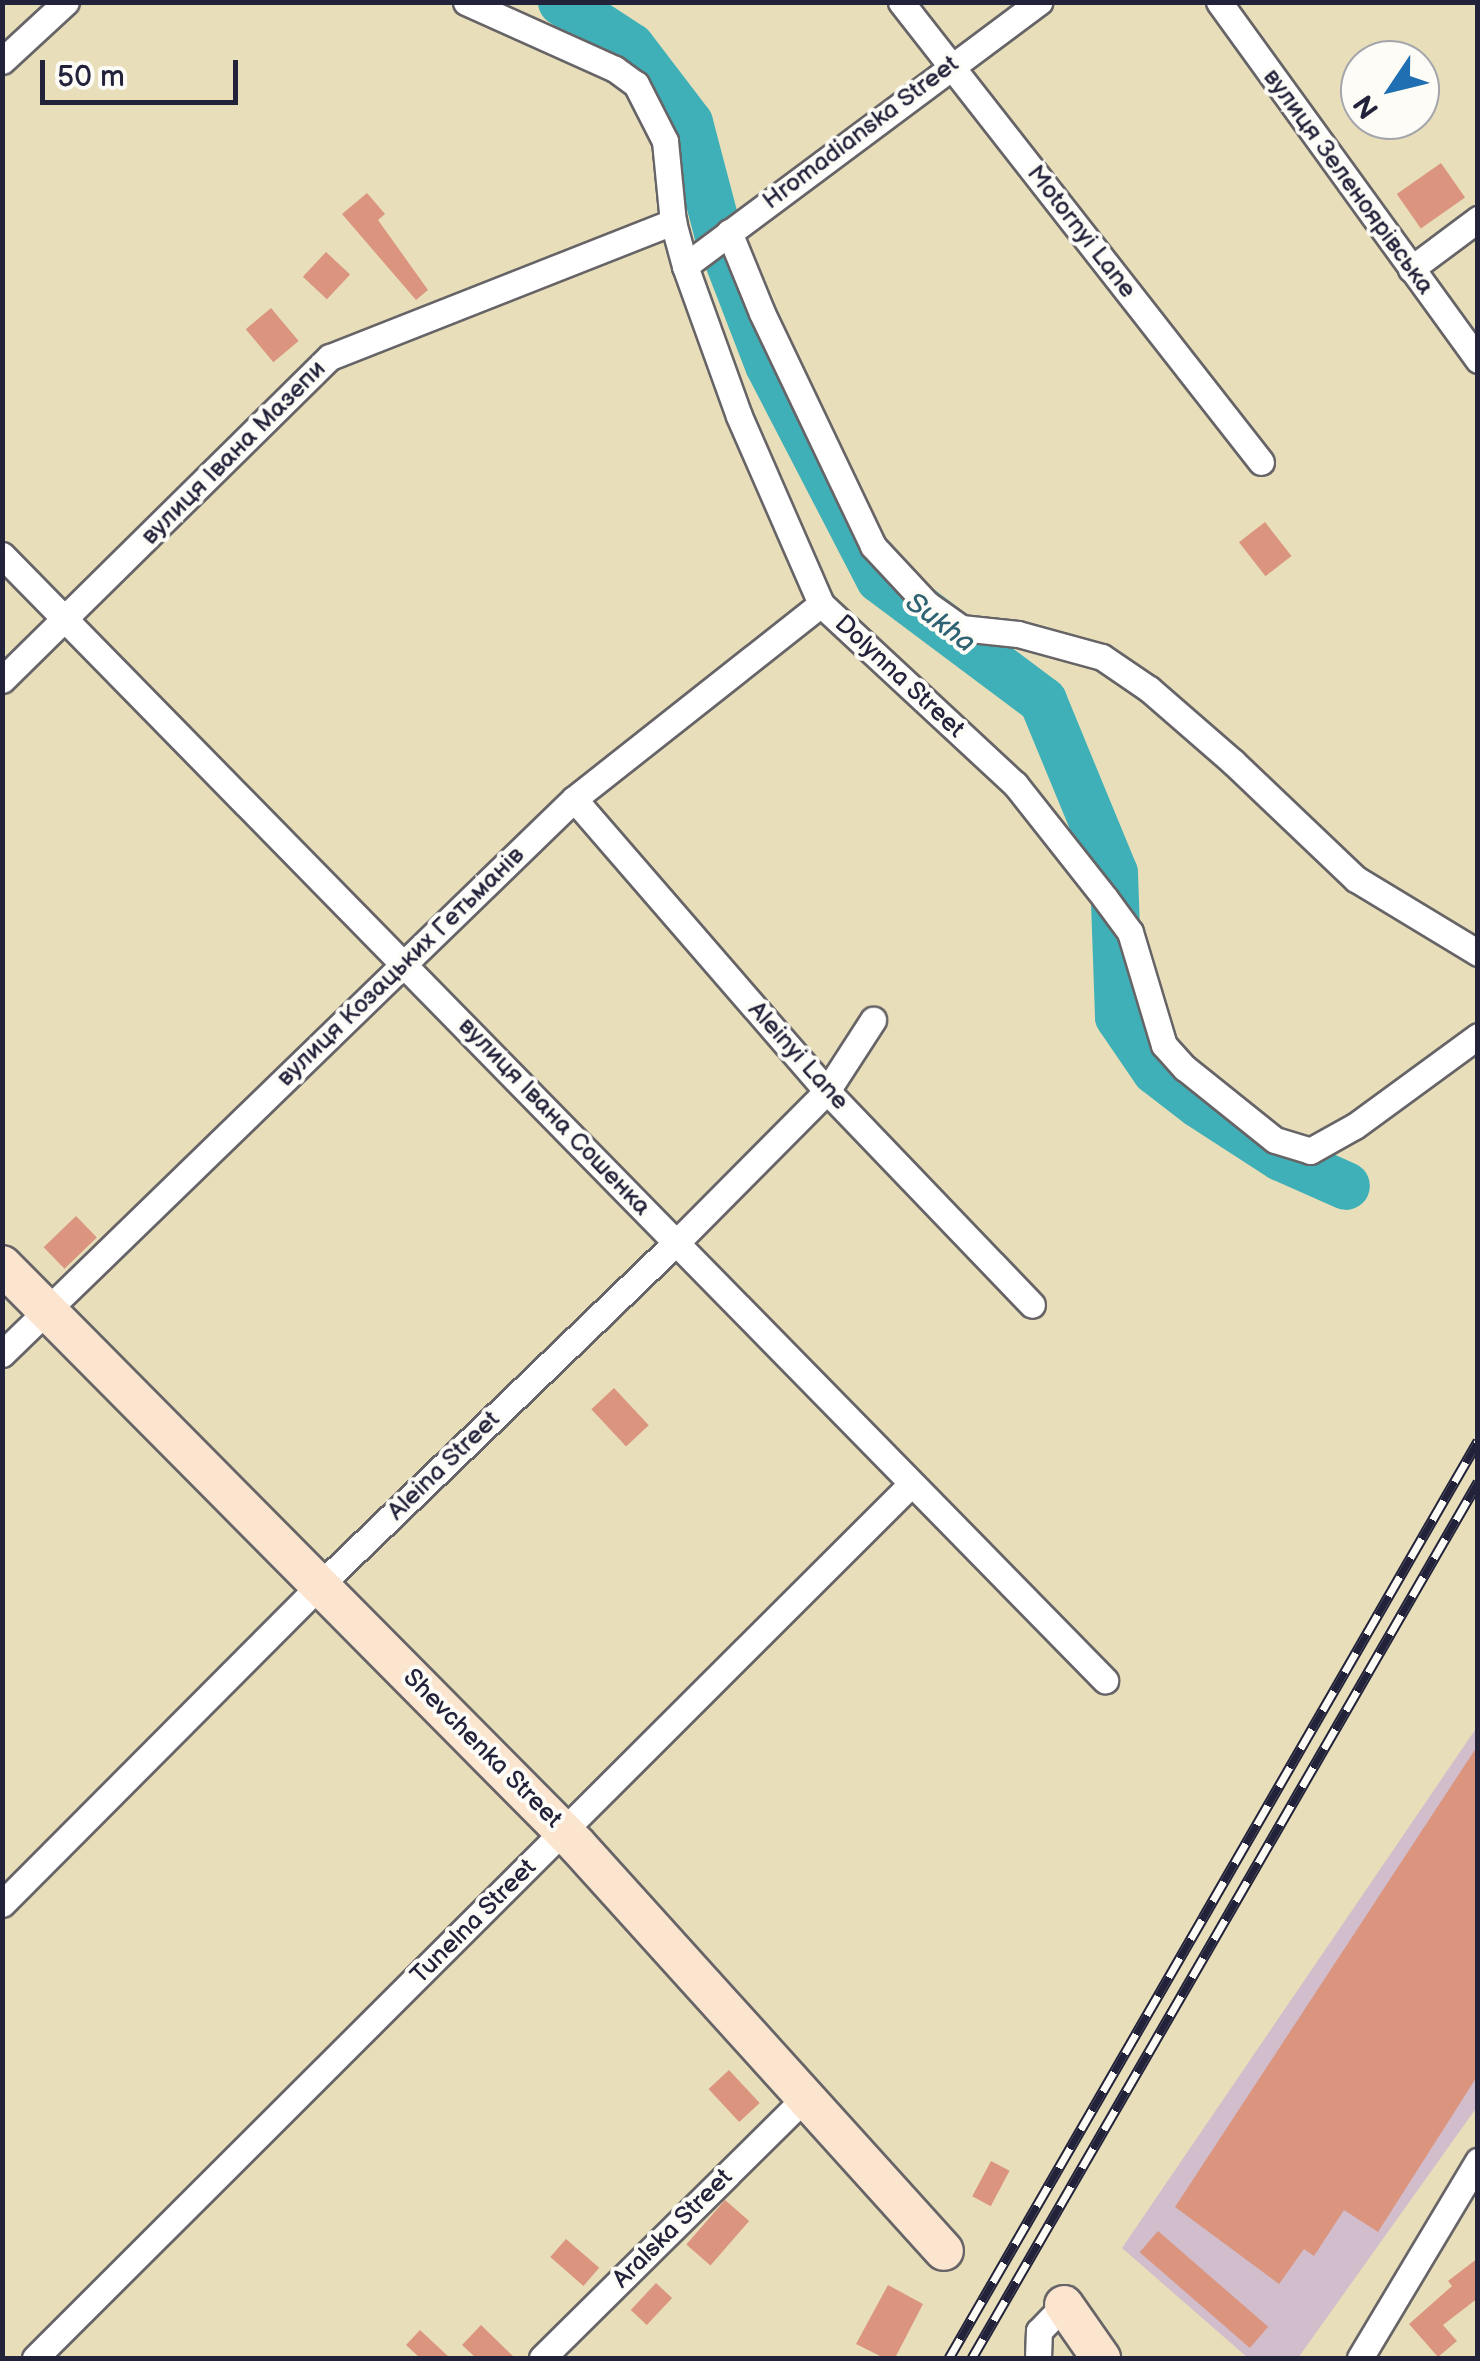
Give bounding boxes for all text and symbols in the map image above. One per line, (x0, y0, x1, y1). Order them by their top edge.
scale bar (45, 40, 242, 102)
north arrow (1340, 40, 1440, 140)
street label: Hromadianska Street (757, 49, 965, 217)
text: 50 m (57, 59, 125, 95)
street label: вулиця Зеленоярівська (1256, 63, 1440, 301)
text: N (1347, 88, 1386, 124)
street label: Motornyi Lane (1020, 160, 1142, 304)
street label: вулиця Івана Мазепи (135, 354, 333, 552)
water label: Sukha (898, 586, 982, 660)
street label: Dolynna Street (828, 609, 970, 745)
street label: вулиця Козацьких Гетьманів (271, 841, 531, 1093)
street label: Aleinyi Lane (741, 995, 855, 1117)
street label: вулиця Івана Сошенка (452, 1012, 656, 1222)
street label: Aleina Street (381, 1405, 507, 1527)
street label: Shevchenka Street (396, 1663, 568, 1835)
street label: Tunelna Street (405, 1853, 543, 1991)
street label: Aralska Street (607, 2163, 739, 2295)

